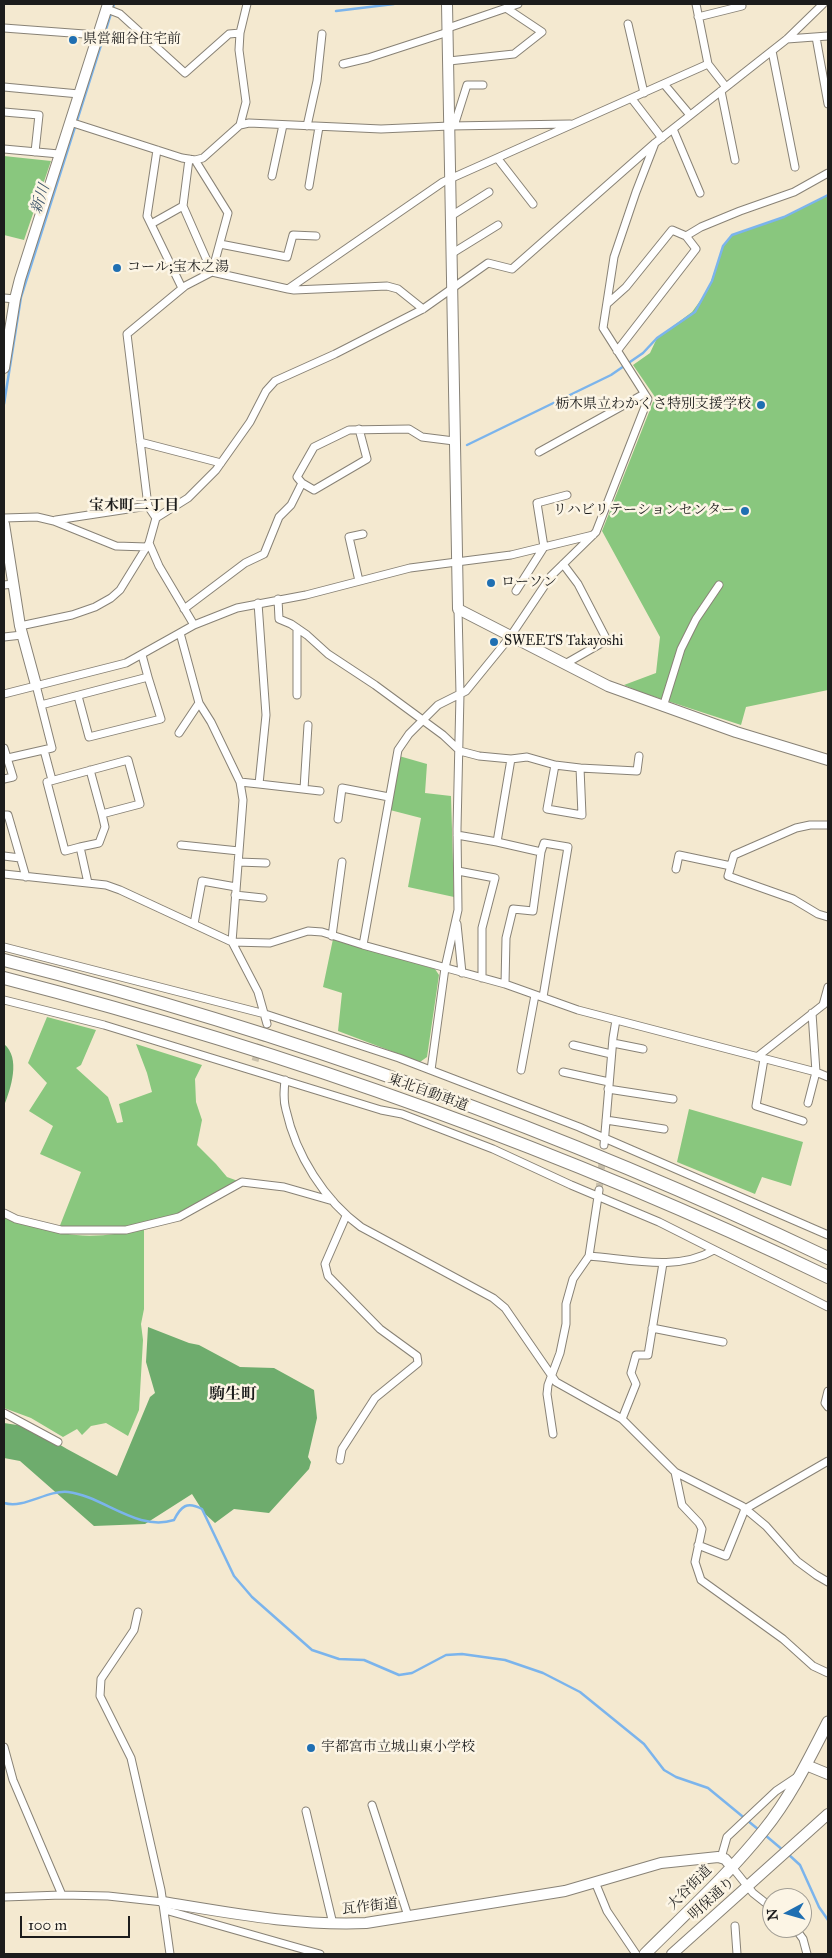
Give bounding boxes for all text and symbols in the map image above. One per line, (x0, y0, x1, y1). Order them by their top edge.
place label: 県営細谷住宅前 (83, 32, 181, 48)
marker: 県営細谷住宅前 (67, 34, 79, 46)
water label: 新川 (28, 182, 54, 216)
place label: コール;宝木之湯 (127, 260, 229, 276)
marker: コール;宝木之湯 (111, 262, 123, 274)
place label: 栃木県立わかくさ特別支援学校 (555, 397, 751, 413)
marker: 栃木県立わかくさ特別支援学校 (755, 399, 767, 411)
district label: 宝木町二丁目 (89, 497, 179, 515)
place label: リハビリテーションセンター (553, 503, 735, 519)
marker: リハビリテーションセンター (739, 505, 751, 517)
place label: ローソン (501, 575, 557, 591)
marker: ローソン (485, 577, 497, 589)
place label: SWEETS Takayoshi (504, 634, 623, 650)
marker: SWEETS Takayoshi (488, 636, 500, 648)
street label: 東北自動車道 (386, 1071, 470, 1115)
district label: 駒生町 (209, 1385, 257, 1405)
place label: 宇都宮市立城山東小学校 (321, 1740, 475, 1756)
marker: 宇都宮市立城山東小学校 (305, 1742, 317, 1754)
street label: 大谷街道 (664, 1862, 716, 1914)
street label: 明保通り (686, 1874, 738, 1924)
north arrow (762, 1888, 812, 1938)
street label: 瓦作街道 (341, 1896, 399, 1918)
scale bar (22, 1906, 132, 1938)
text: N (764, 1908, 782, 1921)
text: 100 m (28, 1916, 67, 1934)

